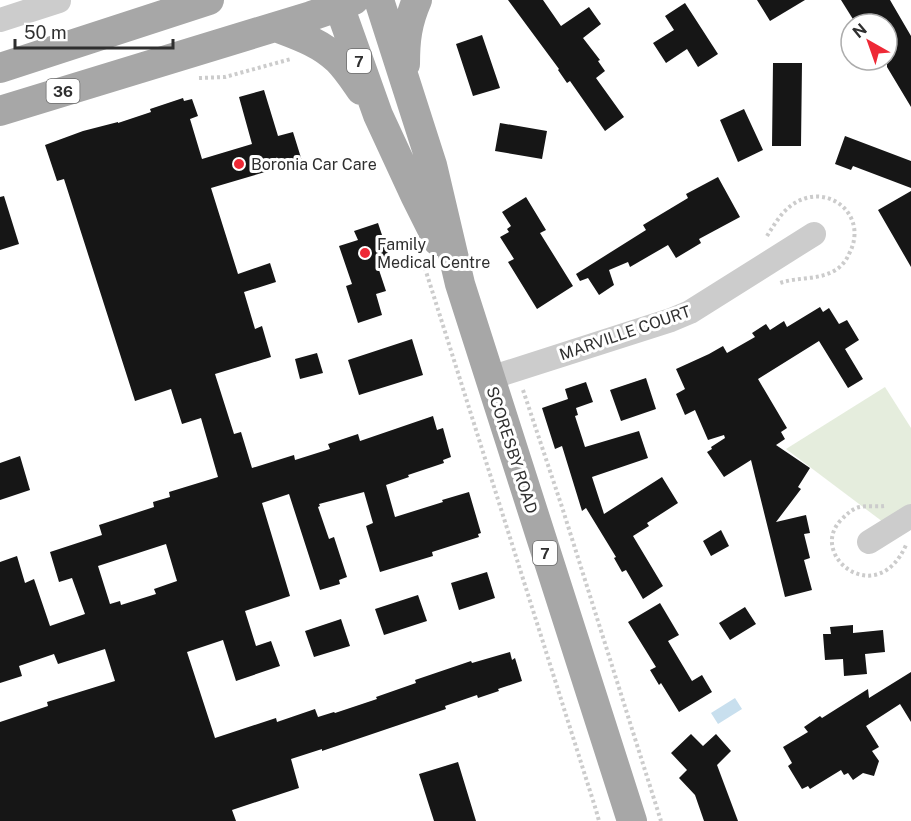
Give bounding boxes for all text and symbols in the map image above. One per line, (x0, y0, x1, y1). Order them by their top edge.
scale bar (15, 12, 172, 50)
north arrow (839, 12, 899, 72)
text: N (849, 20, 871, 42)
text: 50 m (24, 22, 67, 43)
road number: 7 (347, 49, 371, 73)
road number: 36 (46, 79, 80, 103)
place label: Boronia Car Care (251, 155, 377, 174)
marker: Boronia Car Care (232, 157, 246, 171)
place label: Family Medical Centre (377, 235, 490, 272)
marker: Family Medical Centre (358, 246, 372, 260)
street label: MARVILLE COURT (557, 301, 694, 364)
street label: SCORESBY ROAD (482, 384, 542, 516)
road number: 7 (533, 541, 557, 565)

